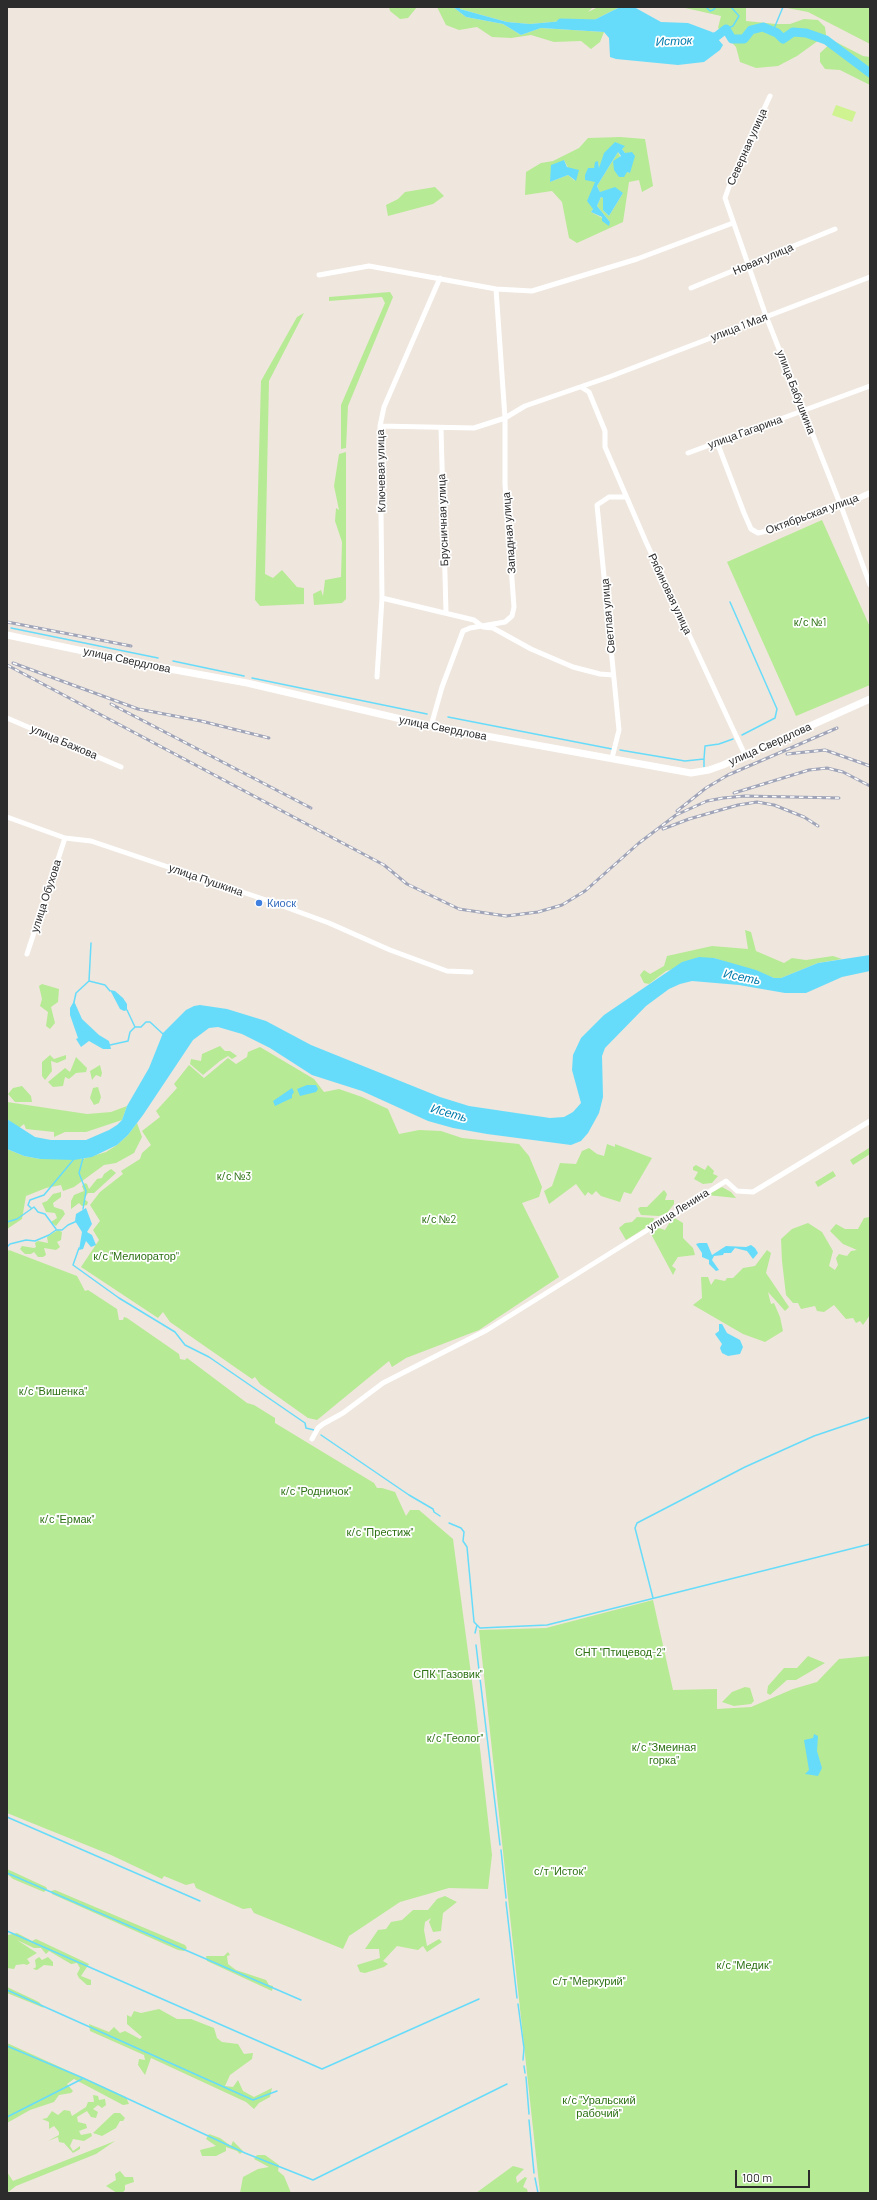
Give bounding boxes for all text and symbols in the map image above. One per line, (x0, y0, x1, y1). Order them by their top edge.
water label: Исток (655, 33, 693, 49)
street label: Северная улица (724, 107, 770, 187)
street label: Новая улица (731, 240, 795, 278)
street label: улица 1 Мая (709, 310, 769, 344)
street label: улица Бабушкина (774, 348, 818, 436)
street label: улица Гагарина (706, 412, 784, 452)
street label: Ключевая улица (374, 429, 388, 513)
street label: Брусничная улица (435, 473, 451, 567)
street label: Октябрьская улица (764, 491, 860, 537)
street label: Западная улица (500, 492, 518, 574)
street label: Рябиновая улица (645, 551, 695, 637)
street label: Светлая улица (598, 578, 618, 654)
park label: к/с №1 (794, 615, 826, 629)
street label: улица Свердлова (82, 644, 172, 676)
street label: улица Свердлова (398, 713, 488, 743)
street label: улица Свердлова (727, 720, 813, 768)
street label: улица Бажова (29, 722, 99, 762)
street label: улица Обухова (28, 858, 64, 934)
street label: улица Пушкина (167, 861, 245, 899)
place label: Киоск (267, 896, 296, 910)
marker: Киоск (254, 898, 264, 908)
water label: Исеть (722, 966, 762, 988)
water label: Исеть (429, 1101, 469, 1125)
park label: к/с №3 (217, 1169, 251, 1183)
street label: улица Ленина (645, 1186, 711, 1234)
park label: к/с №2 (422, 1212, 456, 1226)
park label: к/с "Мелиоратор" (93, 1249, 179, 1263)
park label: к/с "Вишенка" (19, 1384, 87, 1398)
park label: к/с "Родничок" (281, 1484, 351, 1498)
park label: к/с "Ермак" (40, 1512, 94, 1526)
park label: к/с "Престиж" (347, 1525, 413, 1539)
park label: СНТ "Птицевод-2" (575, 1645, 665, 1659)
park label: СПК "Газовик" (413, 1667, 483, 1681)
park label: к/с "Геолог" (427, 1731, 483, 1745)
park label: к/с "Змеиная горка" (632, 1740, 696, 1766)
park label: с/т "Исток" (534, 1864, 586, 1878)
park label: к/с "Медик" (716, 1958, 772, 1972)
park label: с/т "Меркурий" (552, 1974, 626, 1988)
park label: к/с "Уральский рабочий" (562, 2093, 636, 2119)
scale bar (737, 2162, 812, 2188)
text: 100 m (742, 2170, 772, 2184)

